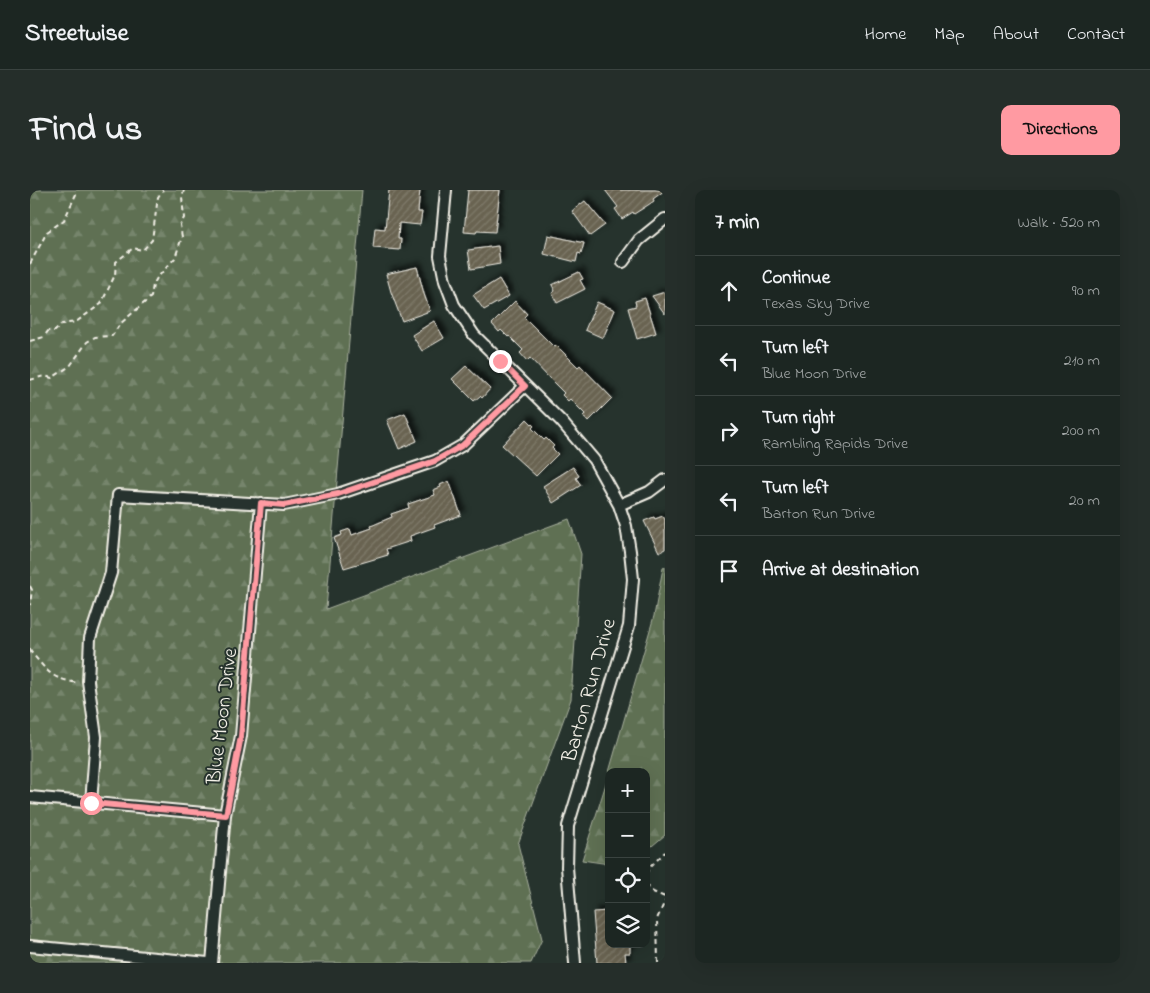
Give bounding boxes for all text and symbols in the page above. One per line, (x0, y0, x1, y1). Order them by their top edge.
text: Streetwise (25, 17, 129, 52)
text: Home (865, 22, 906, 48)
text: Map (934, 22, 965, 48)
text: About (993, 22, 1039, 48)
text: Contact (1067, 22, 1125, 48)
text: Find us (30, 105, 142, 156)
button: Directions (1001, 105, 1120, 155)
text: 7 min (715, 208, 759, 238)
text: Walk · 520 m (1017, 211, 1100, 235)
text: Continue (762, 265, 830, 292)
icon: ahead (715, 277, 743, 305)
text: 90 m (1072, 279, 1100, 303)
text: Texas Sky Drive (762, 292, 870, 316)
text: Turn left (762, 335, 829, 362)
icon: left (715, 347, 743, 375)
text: 210 m (1064, 349, 1100, 373)
route end (489, 350, 512, 373)
text: Blue Moon Drive (762, 362, 866, 386)
text: Turn right (762, 405, 835, 432)
icon: right (715, 417, 743, 445)
text: 200 m (1062, 419, 1100, 443)
text: Rambling Rapids Drive (762, 432, 908, 456)
text: Turn left (762, 475, 829, 502)
icon: left (715, 487, 743, 515)
text: 20 m (1069, 489, 1100, 513)
text: Barton Run Drive (762, 502, 875, 526)
icon: arrive (715, 557, 743, 585)
text: Arrive at destination (762, 557, 919, 584)
street label: Barton Run Drive (555, 614, 625, 767)
street label: Blue Moon Drive (200, 646, 246, 787)
map controls (605, 768, 650, 948)
button: + (605, 768, 650, 813)
route start (80, 792, 103, 815)
button: − (605, 813, 650, 858)
button: locate (605, 858, 650, 903)
button: layers (605, 903, 650, 948)

